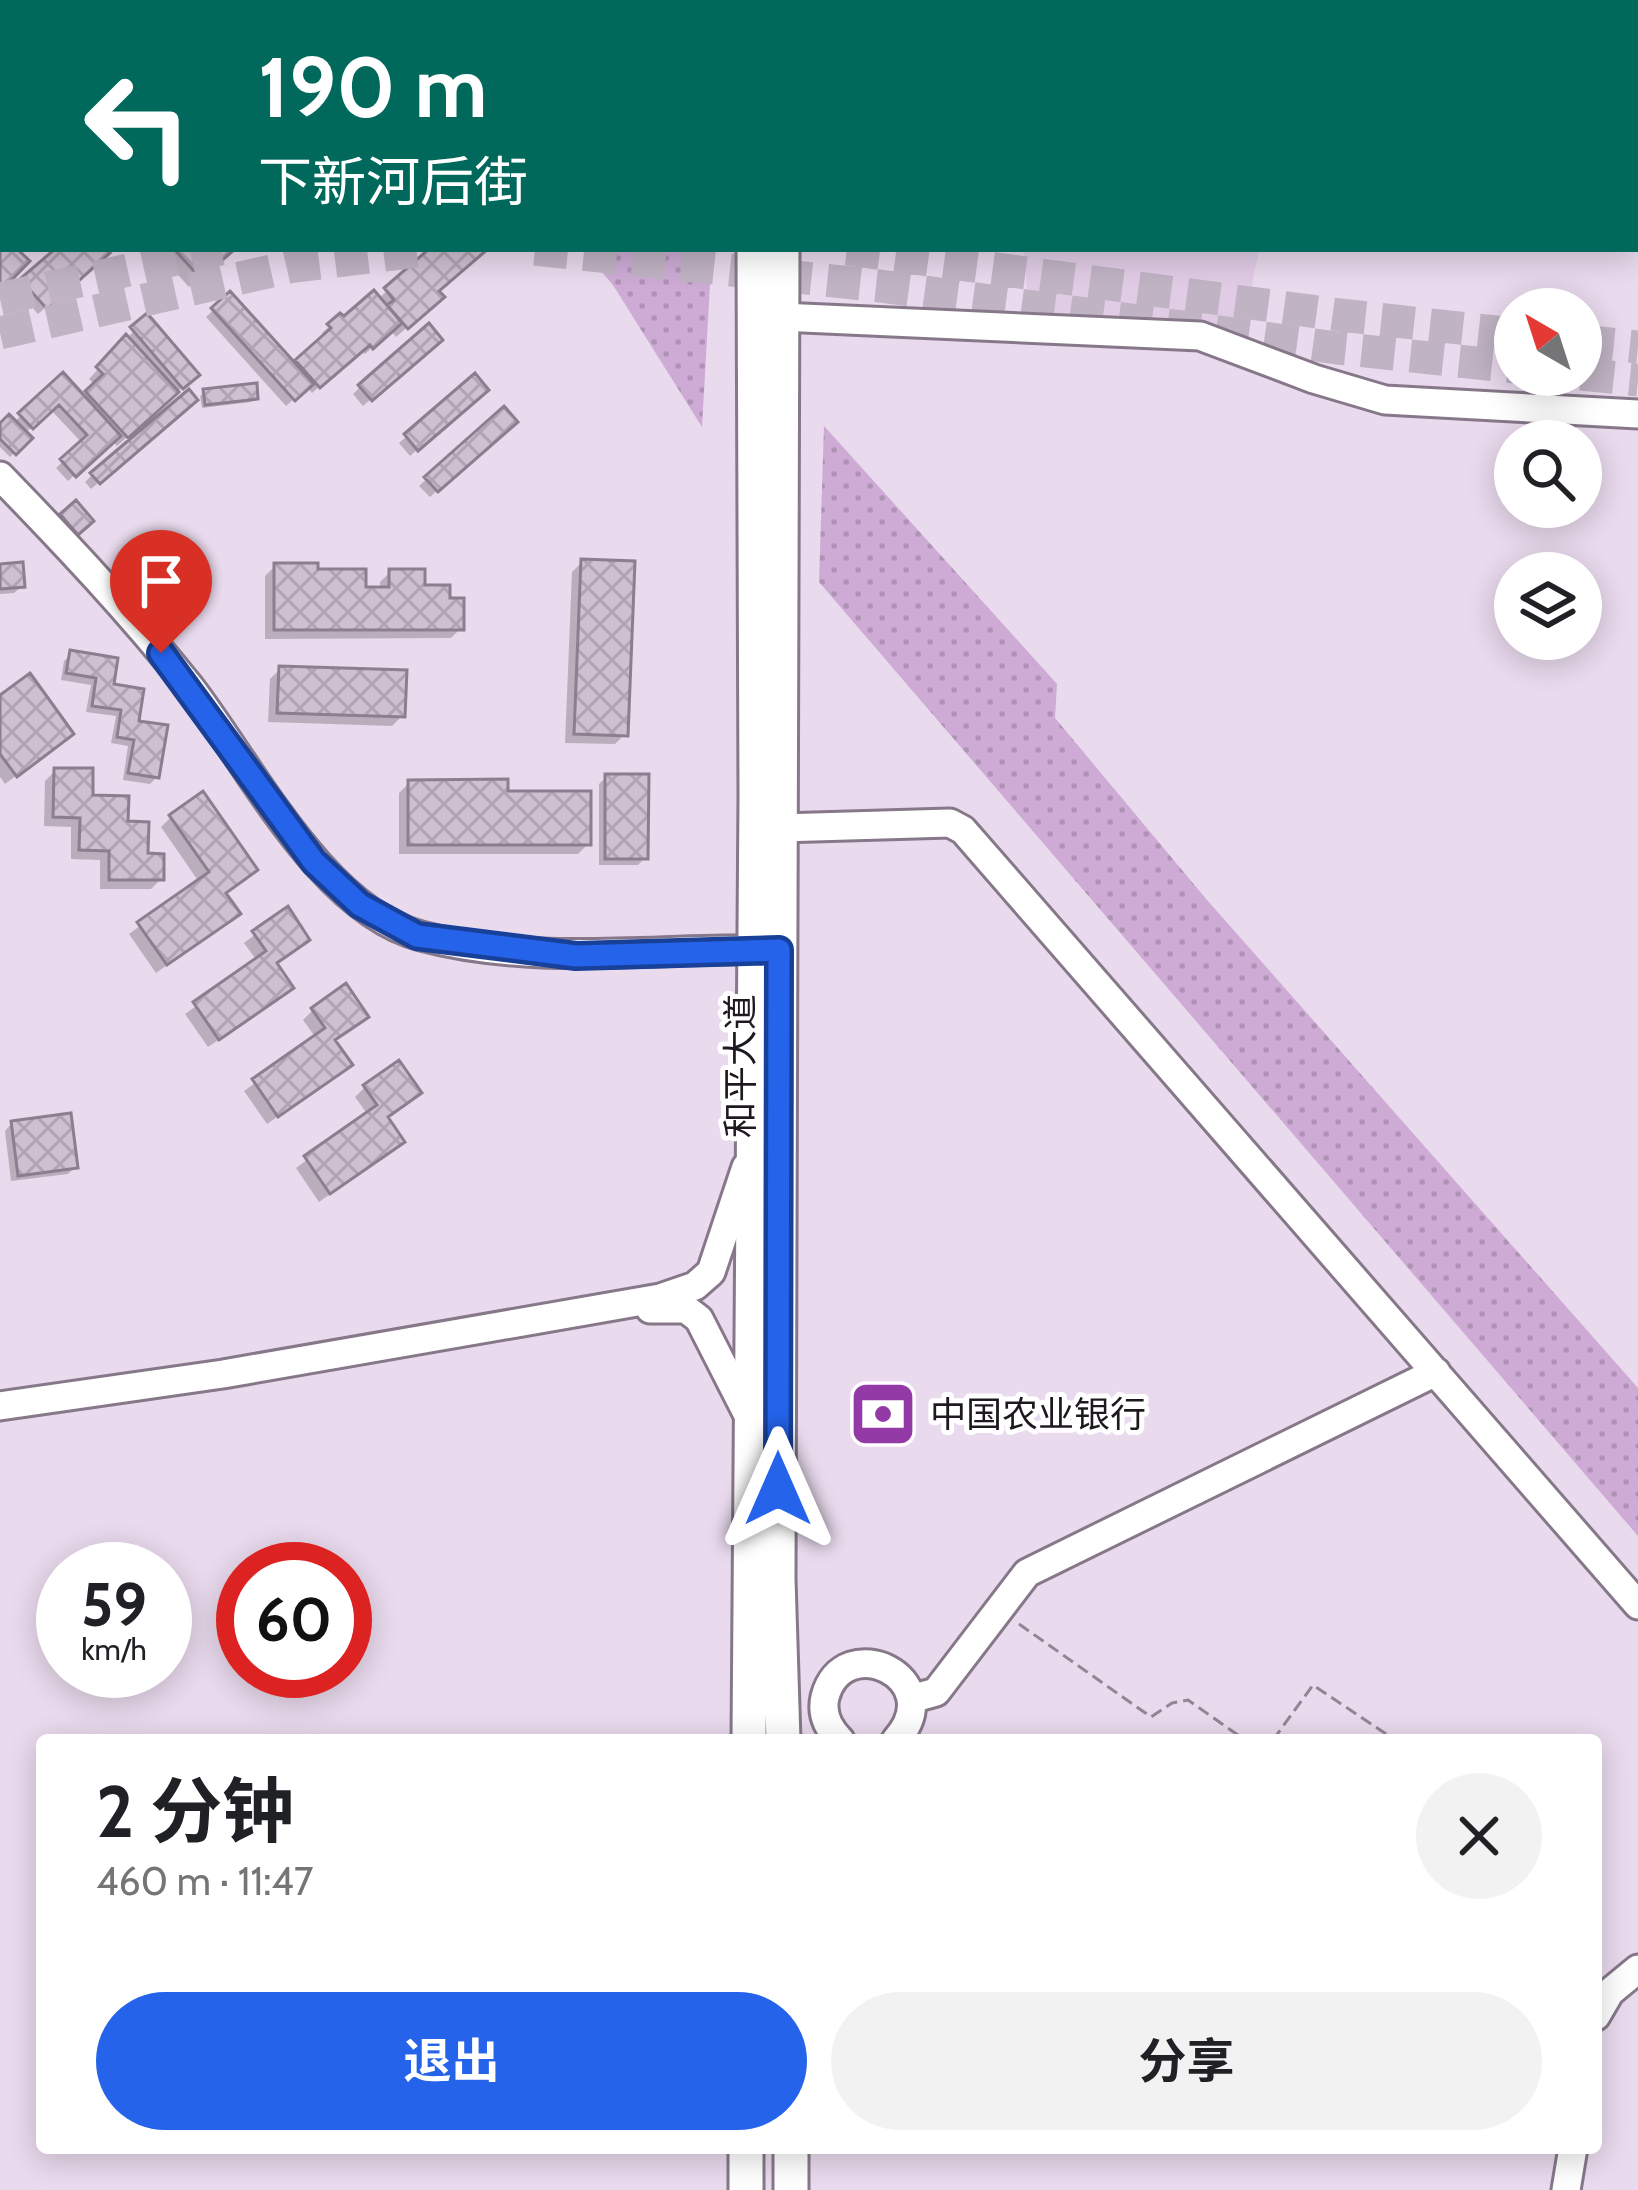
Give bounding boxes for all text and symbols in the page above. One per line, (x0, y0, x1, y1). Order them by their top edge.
text: 190 m (258, 36, 487, 138)
icon: left (60, 48, 216, 204)
text: 下新河后街 (258, 149, 528, 215)
north arrow (1494, 288, 1602, 396)
map controls (1494, 288, 1602, 660)
button: search (1494, 420, 1602, 528)
pin (110, 530, 212, 653)
icon: arrive (128, 548, 194, 614)
button: layers (1494, 552, 1602, 660)
street label: 和平大道 (718, 994, 762, 1138)
bank icon: 中国农业银行 (848, 1379, 918, 1449)
place label: 中国农业银行 (930, 1392, 1146, 1436)
position arrow (715, 1426, 841, 1552)
speed limit sign: 60 (216, 1542, 372, 1698)
text: 59 (81, 1568, 147, 1641)
text: km/h (81, 1631, 147, 1668)
text: 2 分钟 (96, 1768, 294, 1855)
button: close (1416, 1773, 1542, 1899)
text: 460 m · 11:47 (96, 1857, 313, 1905)
button: 退出 (96, 1992, 807, 2130)
button: 分享 (831, 1992, 1542, 2130)

